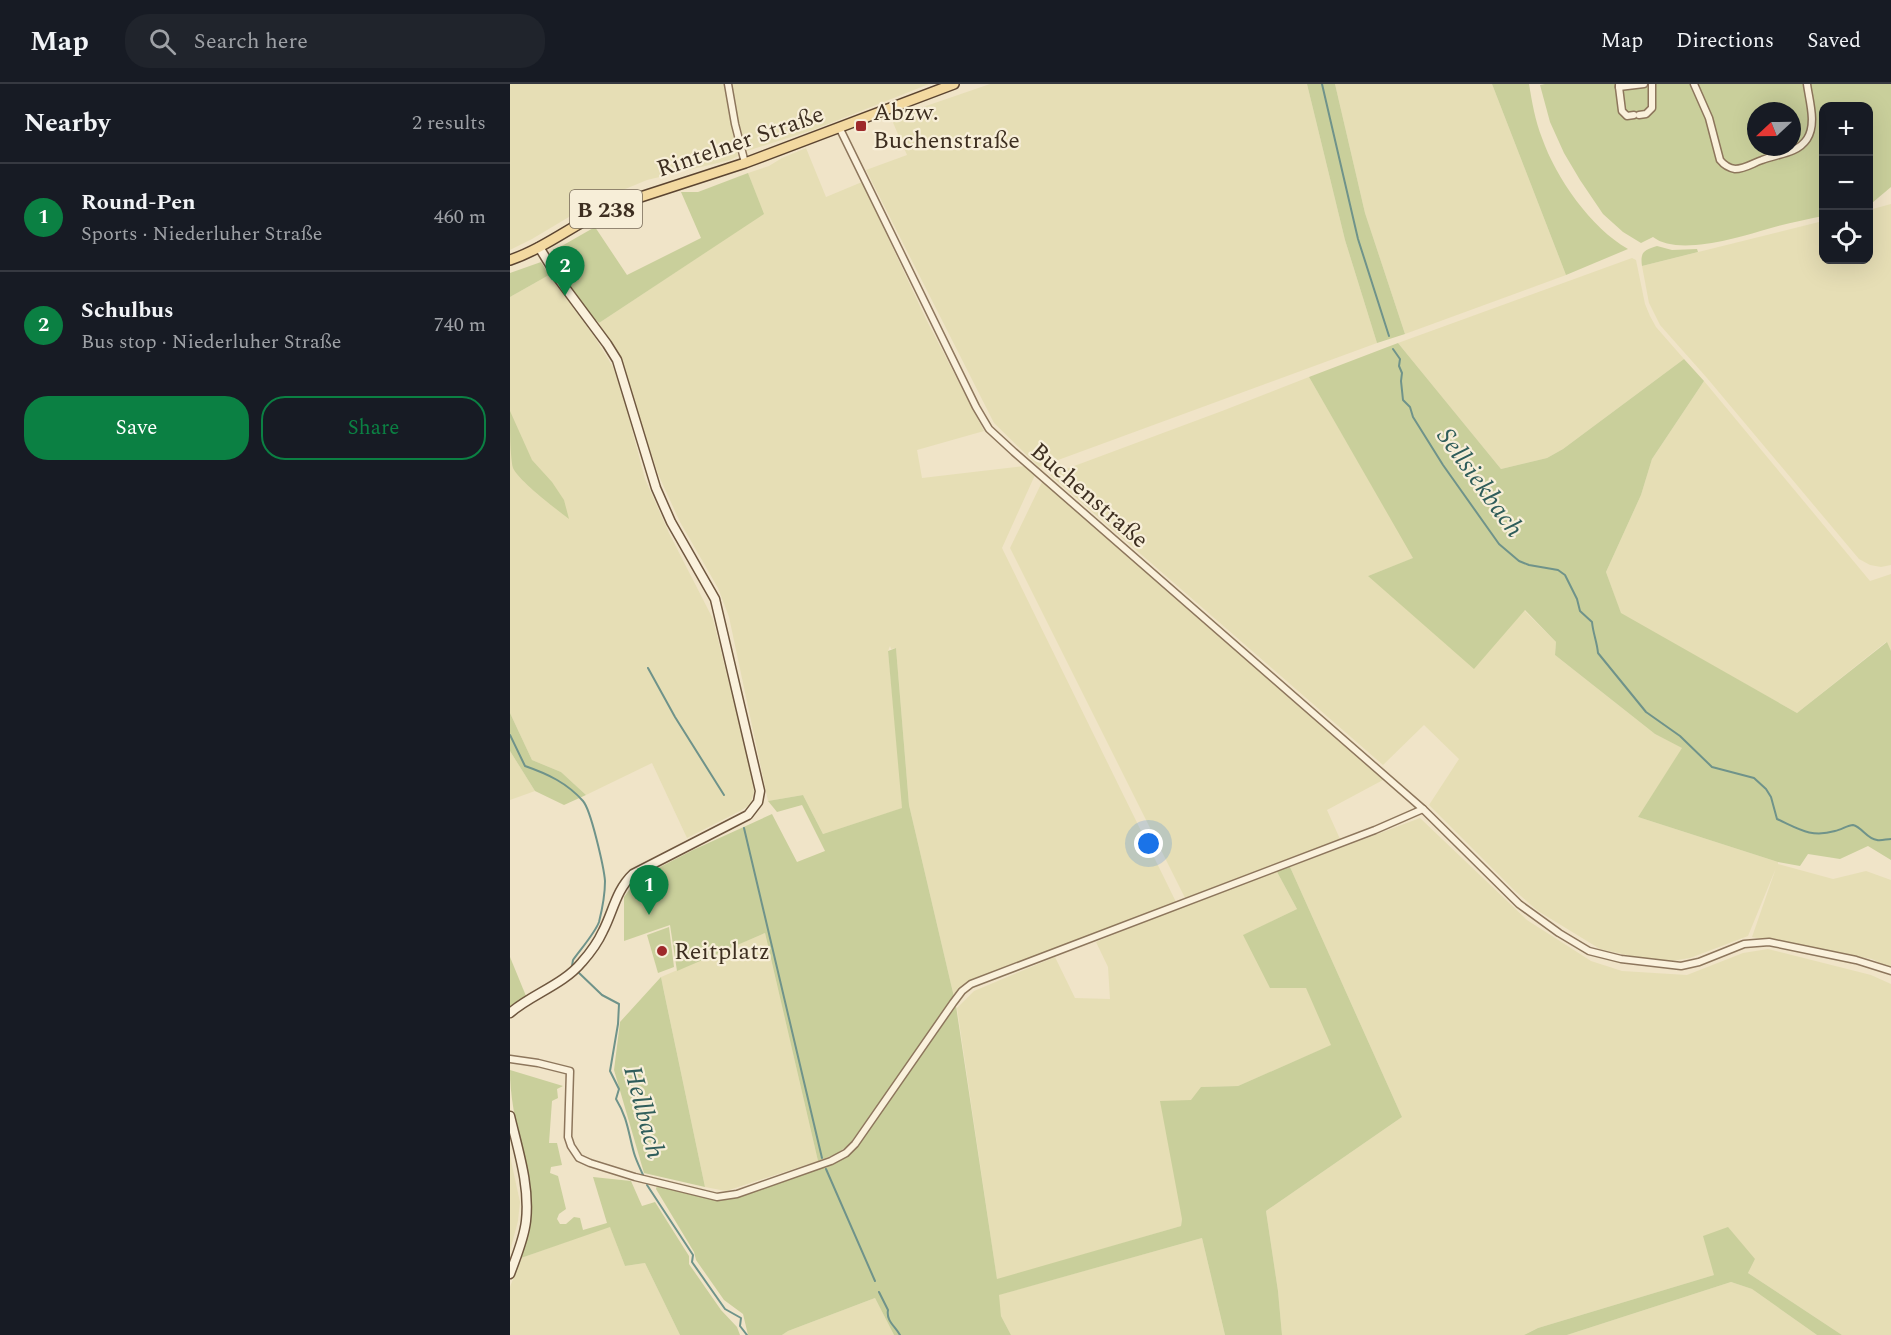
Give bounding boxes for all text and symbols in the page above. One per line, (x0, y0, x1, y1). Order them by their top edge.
search box (125, 14, 545, 68)
text: Map (30, 20, 89, 63)
icon: search (146, 25, 179, 58)
text: Search here (194, 25, 308, 58)
text: Map (1601, 25, 1643, 57)
text: Directions (1676, 25, 1774, 57)
text: Saved (1807, 25, 1861, 57)
place label: Abzw. Buchenstraße (873, 95, 1020, 159)
street label: Rintelner Straße (652, 96, 829, 187)
north arrow (1747, 102, 1801, 156)
map controls (1819, 102, 1873, 264)
button: + (1819, 102, 1873, 156)
text: Nearby (24, 103, 110, 143)
text: 2 results (412, 108, 486, 138)
marker: Abzw. Buchenstraße (854, 119, 868, 133)
button: − (1819, 156, 1873, 210)
text: Round-Pen (81, 186, 196, 219)
road number: B 238 (570, 190, 642, 228)
text: 1 (38, 202, 49, 232)
text: 460 m (434, 202, 486, 232)
button: locate (1819, 210, 1873, 264)
text: Sports · Niederluher Straße (81, 219, 322, 249)
pin: 2 (546, 246, 584, 296)
text: Schulbus (81, 294, 174, 327)
text: 2 (38, 310, 49, 340)
text: 740 m (434, 310, 486, 340)
text: Bus stop · Niederluher Straße (81, 327, 342, 357)
button: Save (24, 396, 249, 460)
button: Share (261, 396, 486, 460)
water label: Sellsiekbach (1426, 419, 1534, 546)
street label: Buchenstraße (1022, 434, 1157, 557)
your location (1134, 829, 1163, 858)
pin: 1 (630, 866, 668, 915)
place label: Reitplatz (674, 934, 770, 970)
marker: Reitplatz (655, 944, 669, 958)
water label: Hellbach (612, 1061, 676, 1163)

